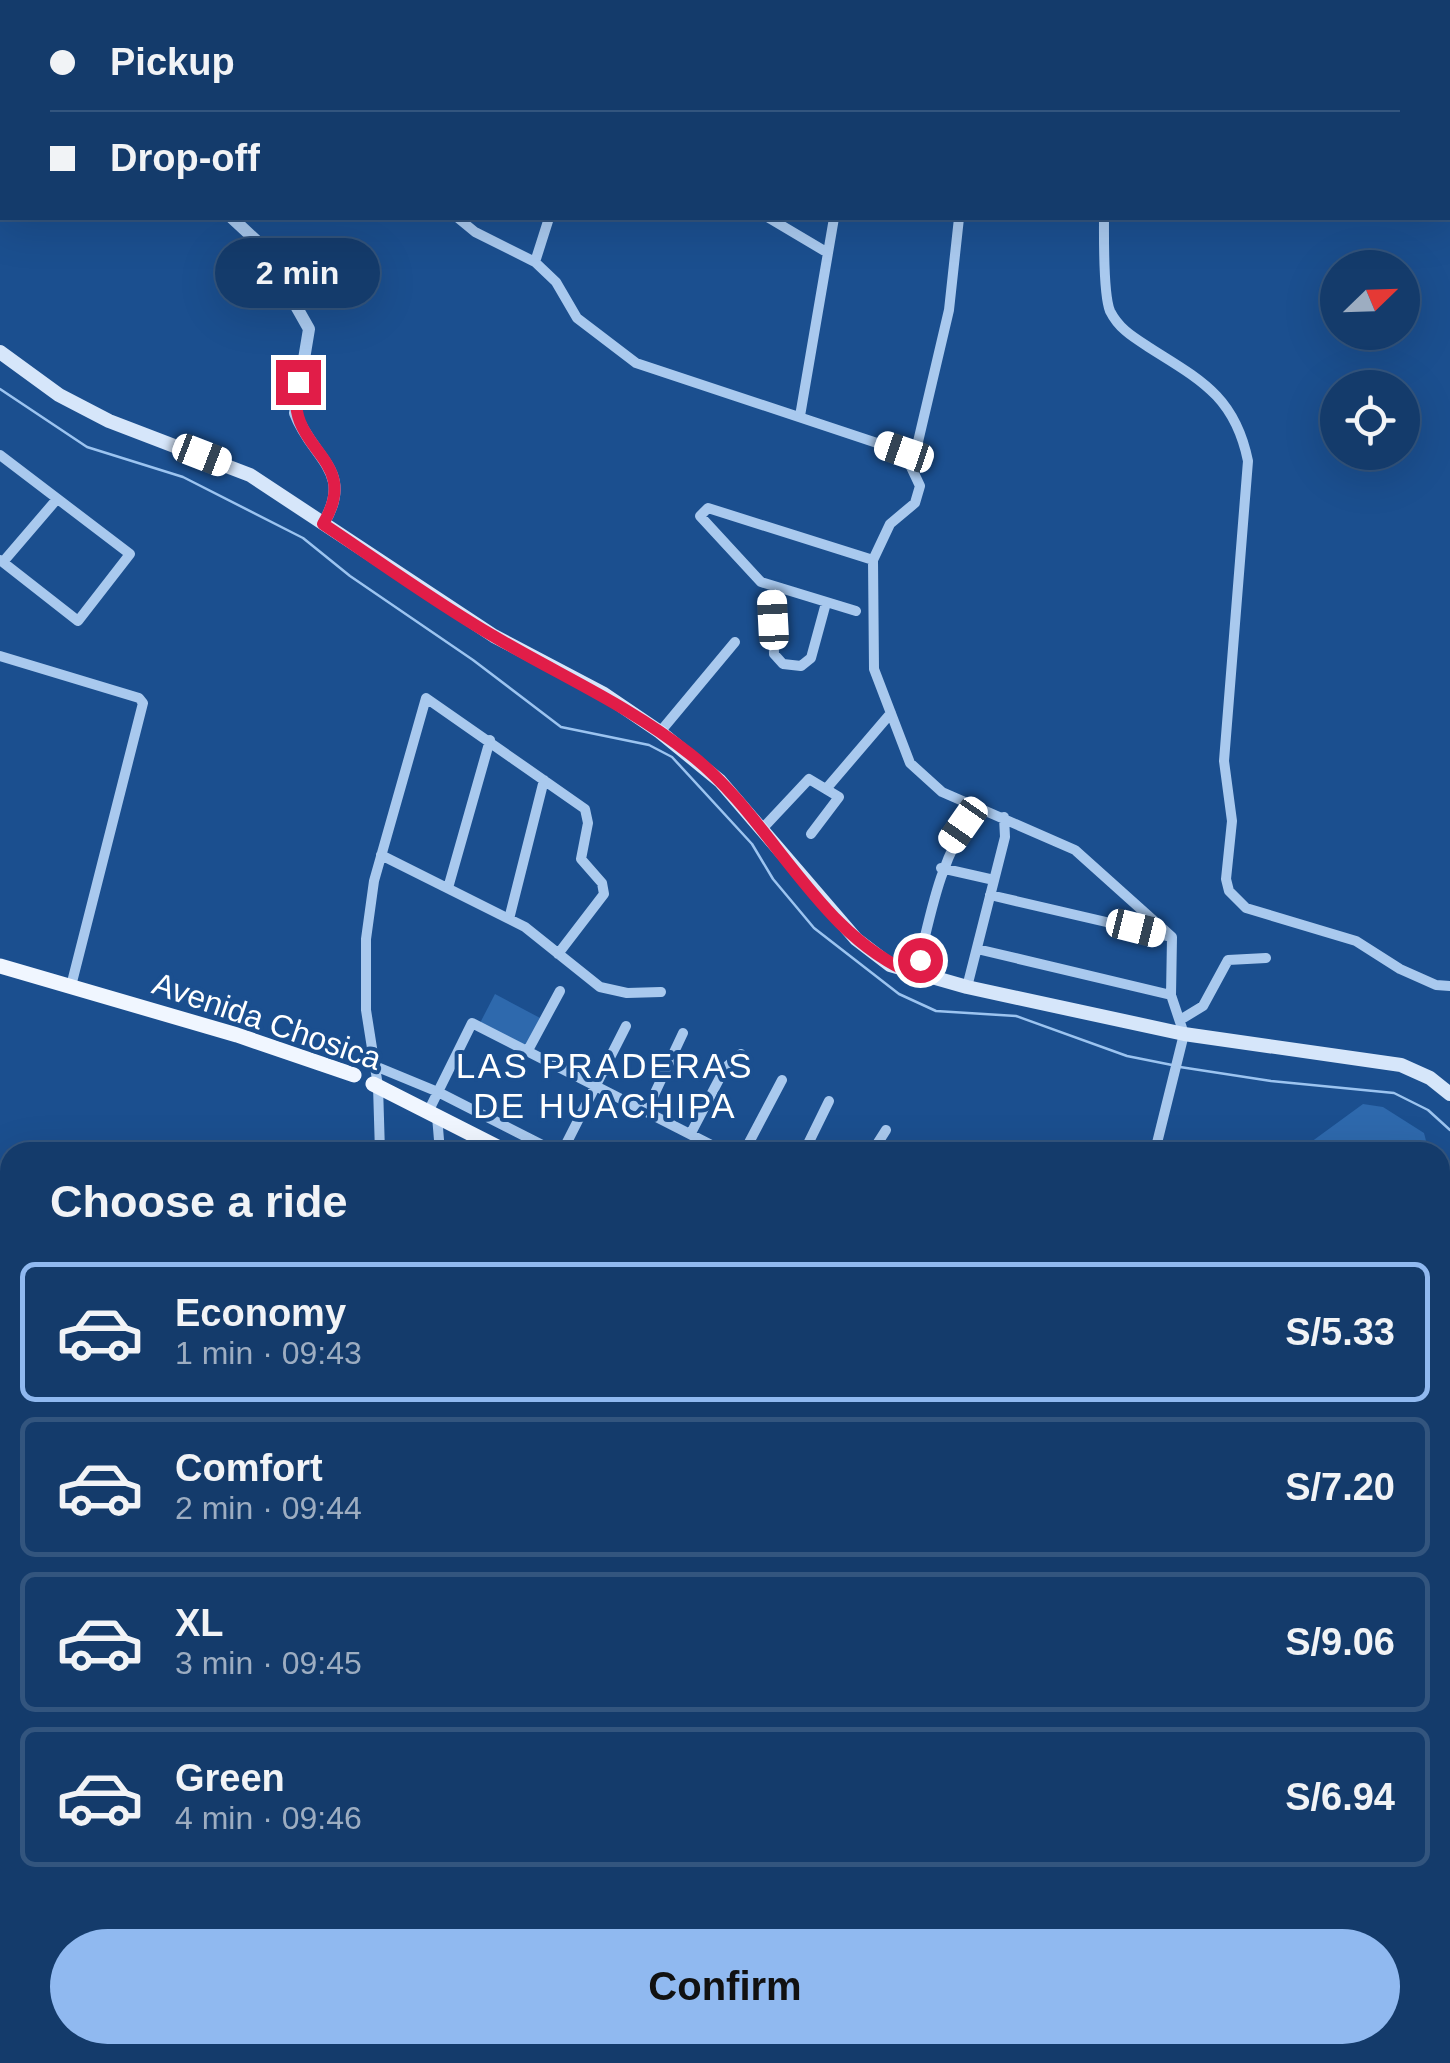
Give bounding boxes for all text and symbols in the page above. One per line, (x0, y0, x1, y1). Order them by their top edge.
text: Pickup (110, 41, 235, 83)
text: Drop-off (110, 137, 260, 179)
callout: 2 min (216, 237, 380, 307)
north arrow (1320, 250, 1420, 350)
map controls (1320, 250, 1420, 470)
text: 2 min (256, 255, 339, 291)
route end (276, 360, 321, 405)
button: locate (1320, 370, 1420, 470)
car (871, 428, 937, 476)
car (169, 430, 235, 480)
car (756, 589, 790, 651)
car (934, 792, 992, 858)
car (1103, 906, 1169, 950)
route start (898, 938, 943, 983)
street label: Avenida Chosica (148, 965, 386, 1077)
district label: LAS PRADERAS DE HUACHIPA (456, 1046, 754, 1125)
text: Choose a ride (50, 1176, 348, 1227)
icon: car (55, 1287, 145, 1377)
text: Economy (175, 1292, 346, 1334)
text: S/5.33 (1285, 1311, 1395, 1353)
text: 1 min · 09:43 (175, 1335, 362, 1371)
icon: car (55, 1442, 145, 1532)
text: Comfort (175, 1447, 323, 1489)
text: S/7.20 (1285, 1466, 1395, 1508)
text: 2 min · 09:44 (175, 1490, 362, 1526)
icon: car (55, 1597, 145, 1687)
text: XL (175, 1602, 224, 1644)
text: S/9.06 (1285, 1621, 1395, 1663)
text: 3 min · 09:45 (175, 1645, 362, 1681)
icon: car (55, 1752, 145, 1842)
text: Green (175, 1757, 285, 1799)
text: S/6.94 (1285, 1776, 1395, 1818)
text: 4 min · 09:46 (175, 1800, 362, 1836)
button: Confirm (50, 1929, 1400, 2044)

